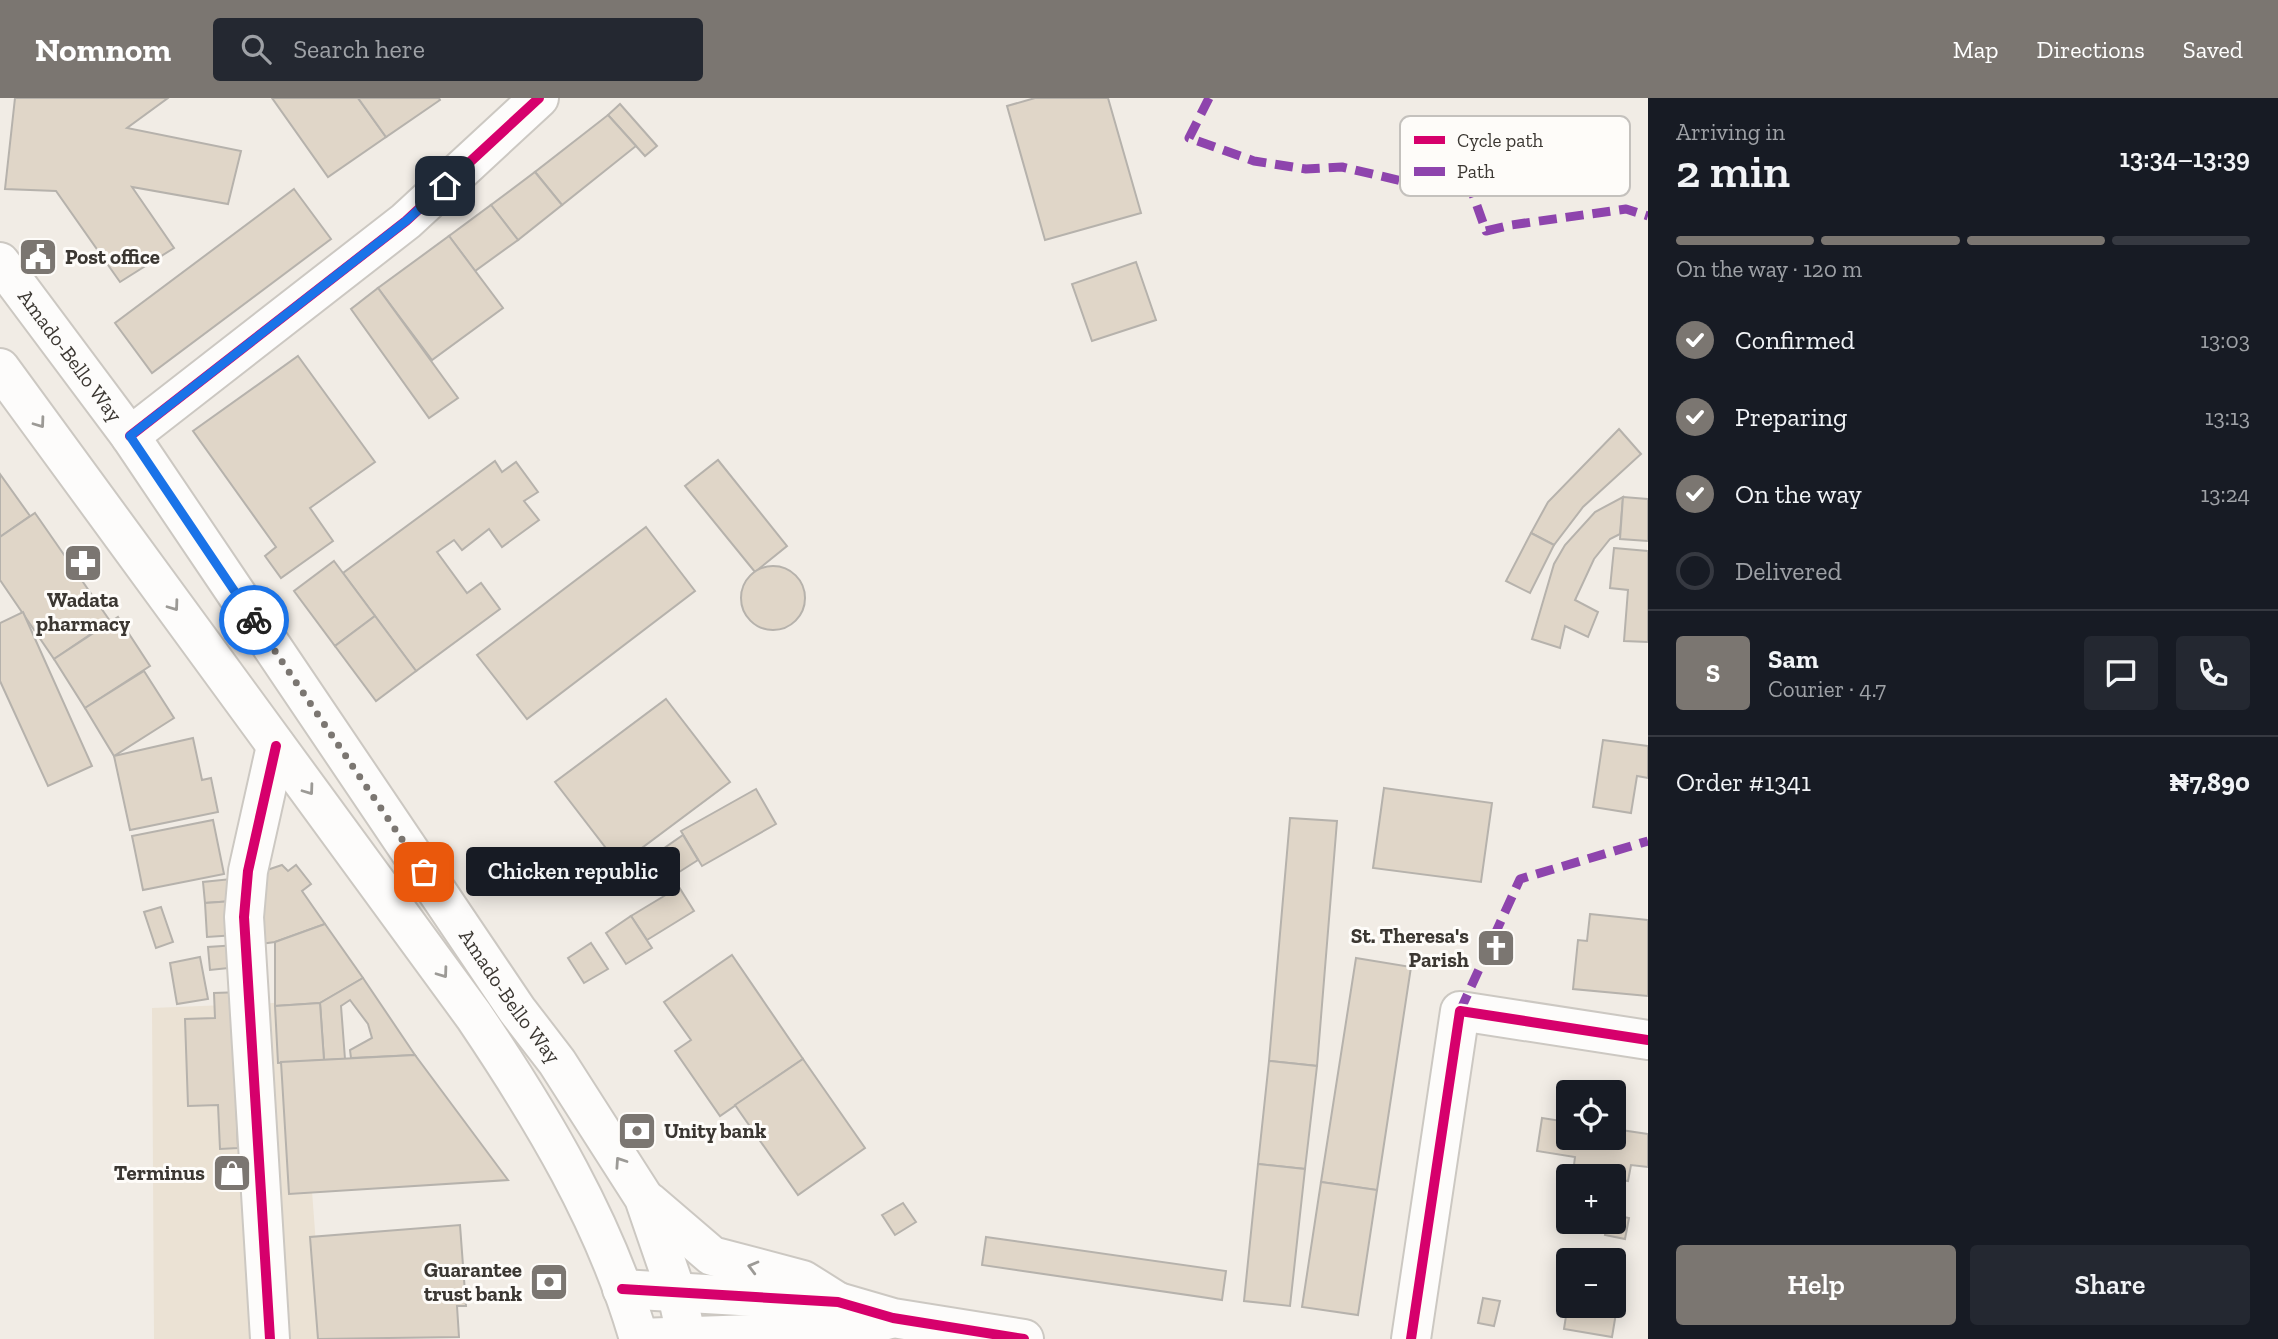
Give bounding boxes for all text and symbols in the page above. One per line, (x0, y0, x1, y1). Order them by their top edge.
search box (213, 18, 703, 81)
text: Nomnom (35, 30, 171, 69)
icon: search (237, 30, 275, 68)
text: Search here (293, 33, 425, 65)
text: Map (1953, 35, 1999, 64)
text: Directions (2037, 35, 2145, 64)
text: Saved (2183, 35, 2243, 64)
legend (1400, 116, 1630, 196)
text: Arriving in (1676, 118, 1785, 146)
text: Cycle path (1457, 129, 1543, 152)
text: 13:34–13:39 (2120, 142, 2250, 174)
text: 2 min (1676, 144, 1790, 199)
pin (415, 156, 475, 216)
text: Path (1457, 160, 1495, 183)
icon: home (426, 167, 464, 205)
public building icon: Post office (17, 236, 59, 278)
place label: Post office (65, 244, 160, 269)
text: On the way · 120 m (1676, 255, 1862, 283)
street label: Amado-Bello Way (13, 284, 128, 427)
icon: check (1676, 321, 1714, 359)
text: Confirmed (1735, 324, 1855, 356)
text: 13:03 (2200, 326, 2250, 354)
icon: check (1676, 398, 1714, 436)
text: Preparing (1735, 401, 1847, 433)
text: 13:13 (2205, 403, 2250, 431)
one-way arrow (32, 415, 44, 428)
icon: check (1676, 475, 1714, 513)
text: On the way (1735, 478, 1862, 510)
text: 13:24 (2201, 480, 2250, 508)
pharmacy icon: Wadata pharmacy (62, 542, 104, 584)
text: Delivered (1735, 555, 1842, 587)
courier (219, 585, 289, 655)
place label: Wadata pharmacy (36, 587, 130, 636)
one-way arrow (166, 598, 179, 611)
icon: bike (235, 601, 273, 639)
button: chat (2084, 636, 2158, 710)
button: phone (2176, 636, 2250, 710)
text: Sam (1768, 643, 1818, 675)
text: S (1706, 657, 1720, 689)
text: Courier · 4.7 (1768, 675, 1886, 703)
text: Order #1341 (1676, 766, 1811, 798)
text: ₦7,890 (2169, 766, 2250, 798)
one-way arrow (300, 782, 313, 795)
pin (394, 842, 454, 902)
callout: Chicken republic (466, 848, 680, 896)
icon: bag (405, 853, 443, 891)
text: Chicken republic (488, 857, 658, 885)
place label: St. Theresa's Parish (1351, 923, 1469, 972)
street label: Amado-Bello Way (454, 924, 566, 1068)
church icon: St. Theresa's Parish (1475, 927, 1517, 969)
one-way arrow (435, 966, 447, 978)
map controls (1556, 1080, 1626, 1318)
button: locate (1556, 1080, 1626, 1150)
bank icon: Unity bank (616, 1110, 658, 1152)
place label: Unity bank (664, 1118, 767, 1143)
shop icon: Terminus (211, 1152, 253, 1194)
one-way arrow (616, 1157, 628, 1170)
place label: Terminus (114, 1160, 205, 1185)
button: + (1556, 1164, 1626, 1234)
button: Help (1676, 1245, 1956, 1325)
button: Share (1970, 1245, 2250, 1325)
button: − (1556, 1248, 1626, 1318)
place label: Guarantee trust bank (424, 1257, 522, 1306)
bank icon: Guarantee trust bank (528, 1261, 570, 1303)
one-way arrow (747, 1261, 759, 1275)

